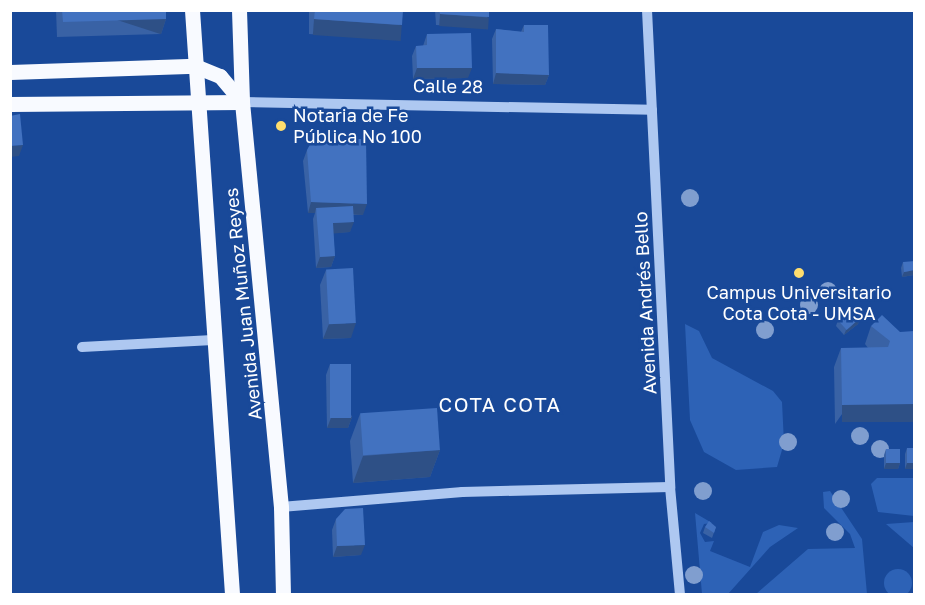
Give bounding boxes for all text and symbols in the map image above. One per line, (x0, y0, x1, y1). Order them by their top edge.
street label: Calle 28 (413, 75, 483, 97)
place label: Notaria de Fe Pública No 100 (293, 105, 422, 148)
marker: Notaria de Fe Pública No 100 (274, 119, 288, 133)
street label: Avenida Juan Muñoz Reyes (220, 187, 266, 421)
street label: Avenida Andrés Bello (629, 211, 661, 395)
marker: Campus Universitario Cota Cota - UMSA (792, 266, 806, 280)
place label: Campus Universitario Cota Cota - UMSA (707, 282, 891, 324)
district label: COTA COTA (439, 392, 561, 416)

